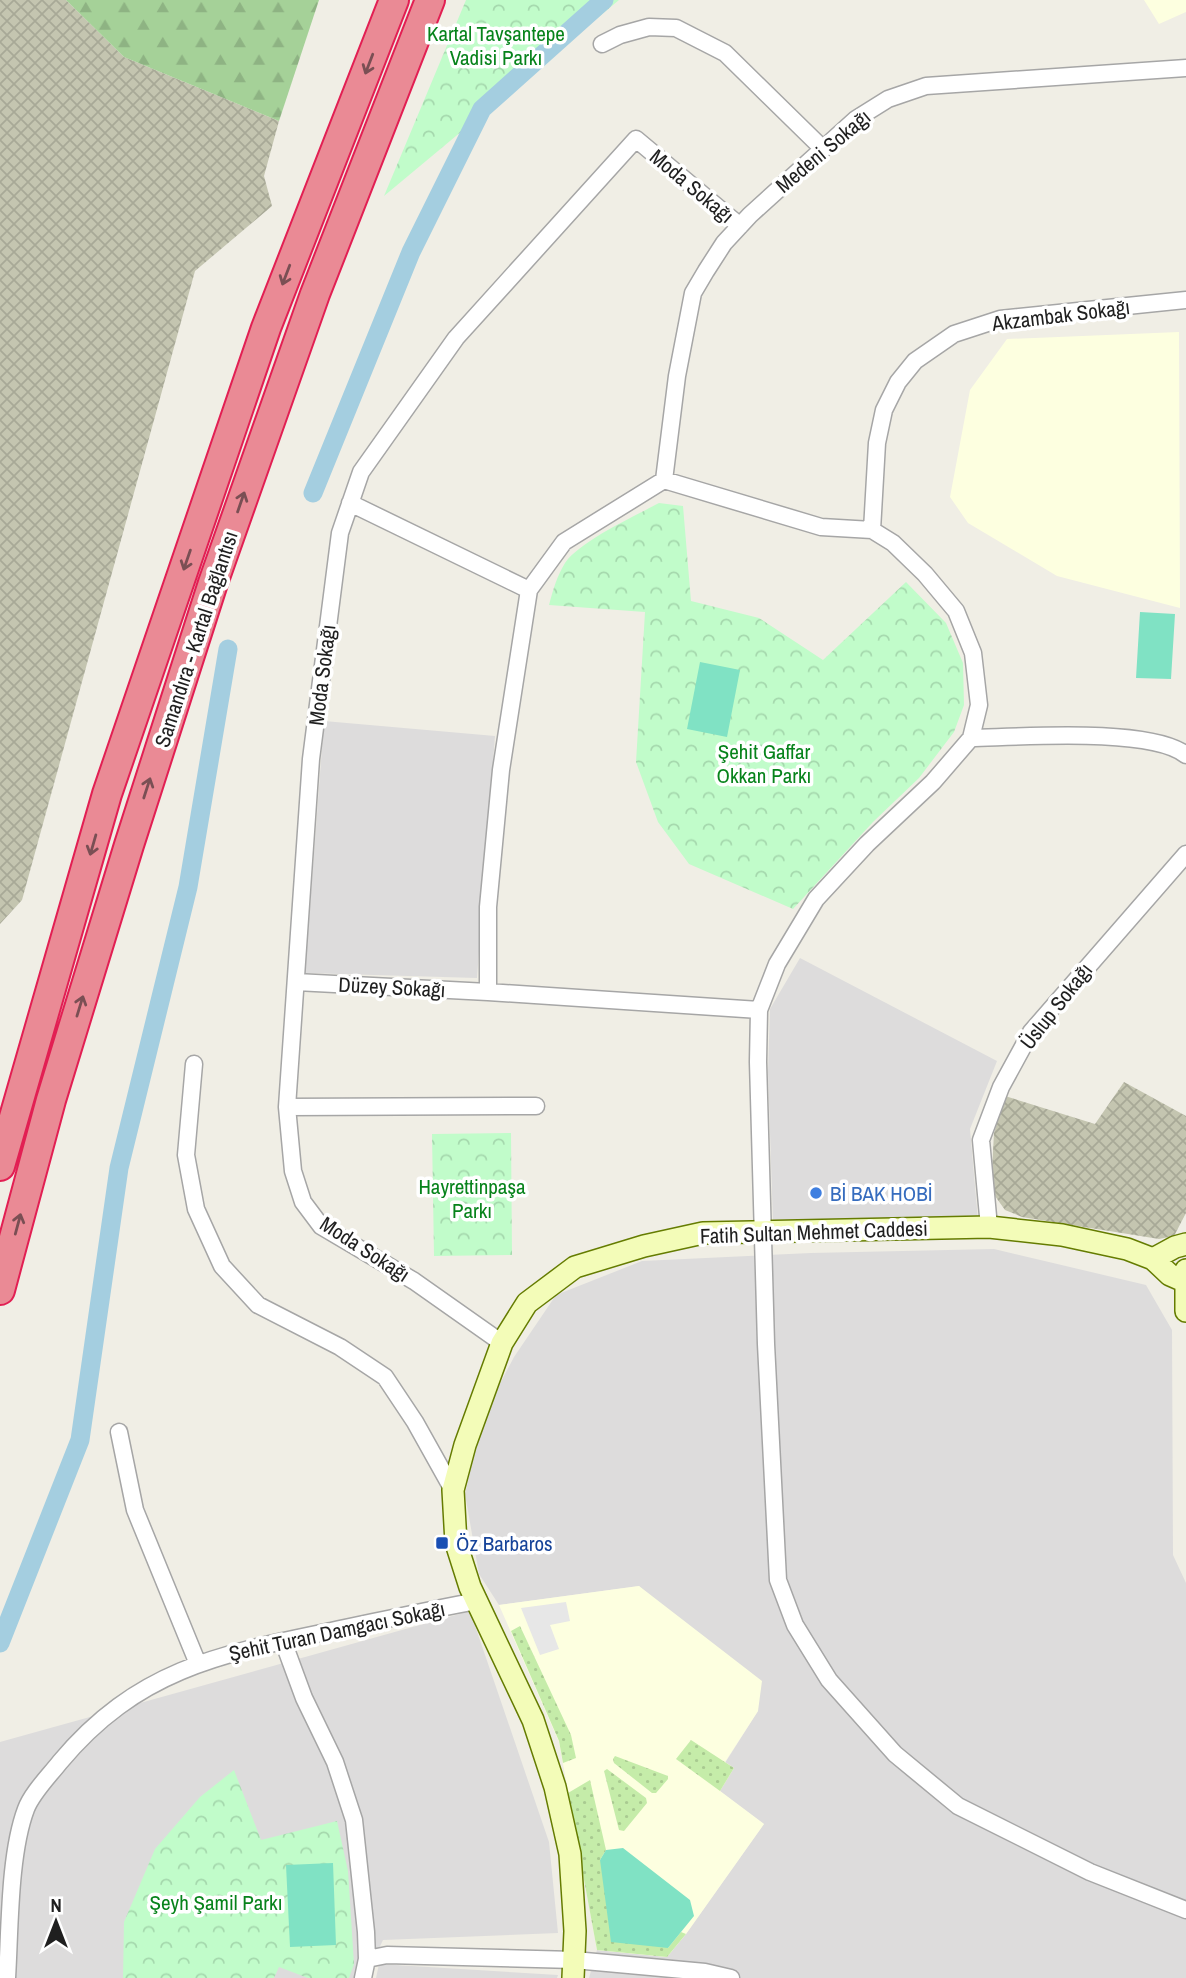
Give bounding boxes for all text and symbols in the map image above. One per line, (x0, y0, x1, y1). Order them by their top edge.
park label: Kartal Tavşantepe Vadisi Parkı (427, 19, 565, 72)
one-way arrow (362, 52, 374, 74)
street label: Medeni Sokağı (769, 103, 877, 199)
street label: Moda Sokağı (644, 142, 740, 230)
one-way arrow (279, 264, 292, 286)
street label: Akzambak Sokağı (989, 292, 1132, 338)
one-way arrow (236, 492, 248, 514)
street label: Samandıra - Kartal Bağlantısı (147, 527, 245, 751)
one-way arrow (180, 548, 192, 570)
street label: Moda Sokağı (301, 623, 343, 727)
park label: Şehit Gaffar Okkan Parkı (717, 737, 811, 790)
one-way arrow (142, 778, 154, 800)
one-way arrow (85, 834, 98, 856)
street label: Üslup Sokağı (1013, 957, 1099, 1055)
street label: Düzey Sokağı (338, 970, 446, 1004)
one-way arrow (74, 995, 87, 1017)
park label: Hayrettinpaşa Parkı (418, 1172, 526, 1225)
place label: Bİ BAK HOBİ (830, 1179, 932, 1208)
marker: Bİ BAK HOBİ (808, 1185, 824, 1201)
street label: Moda Sokağı (315, 1209, 415, 1289)
one-way arrow (12, 1214, 25, 1236)
street label: Fatih Sultan Mehmet Caddesi (700, 1214, 928, 1250)
place label: Öz Barbaros (456, 1529, 553, 1558)
marker: Öz Barbaros (434, 1535, 450, 1551)
street label: Şehit Turan Damgacı Sokağı (226, 1594, 448, 1668)
north arrow (21, 1887, 91, 1957)
park label: Şeyh Şamil Parkı (149, 1888, 283, 1917)
text: N (50, 1892, 62, 1918)

